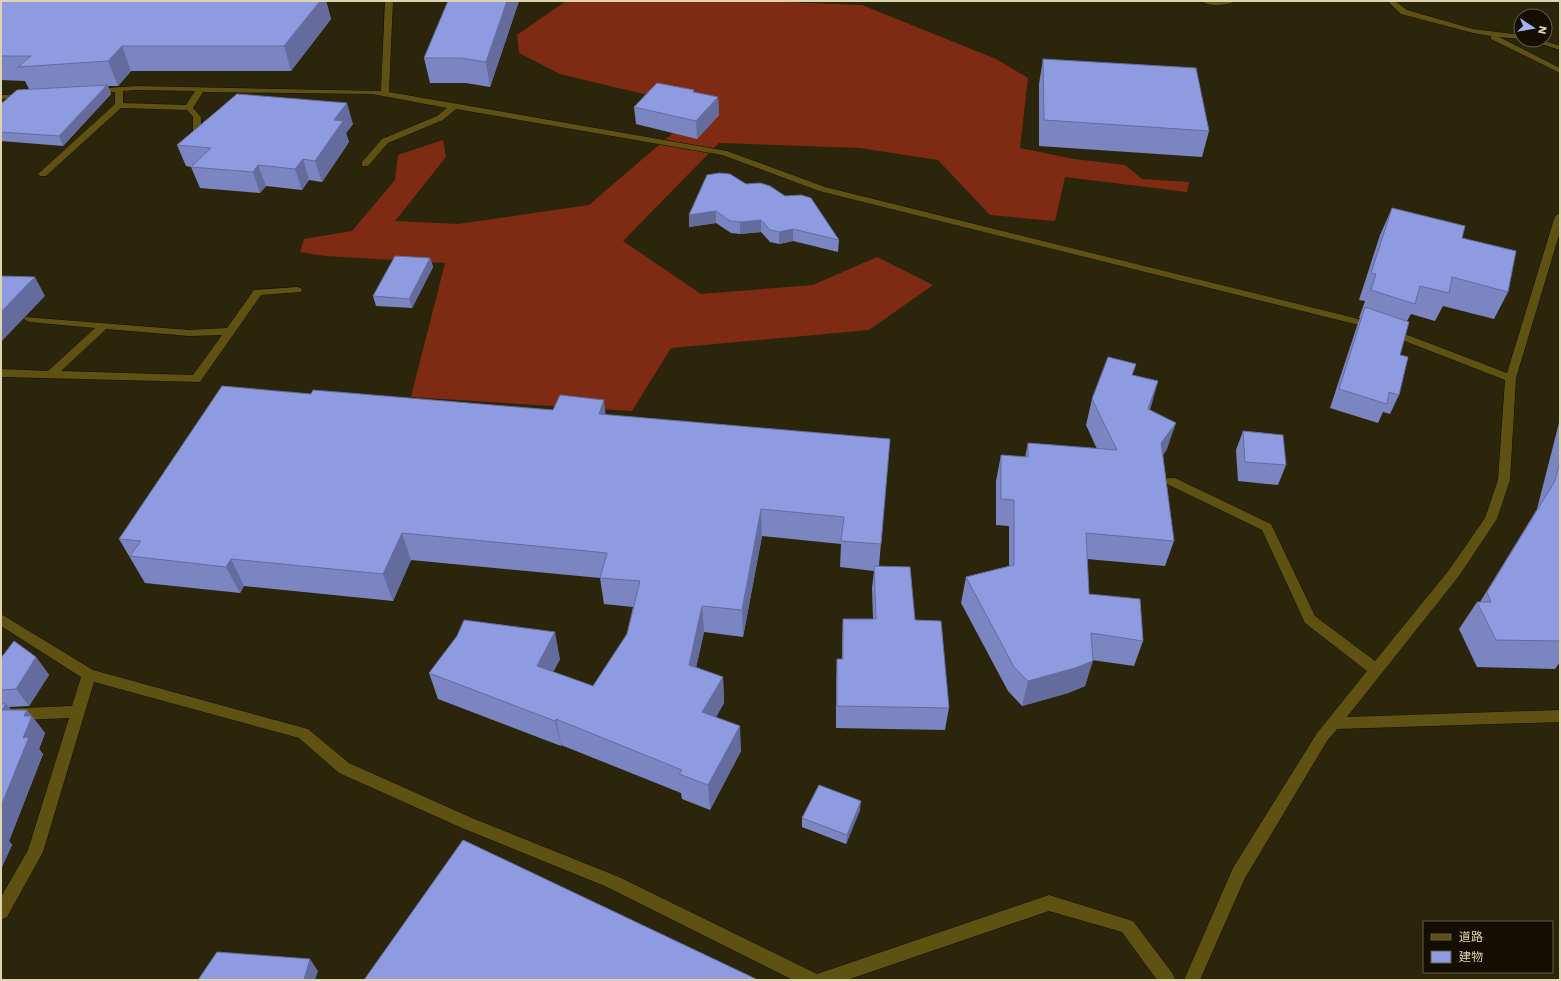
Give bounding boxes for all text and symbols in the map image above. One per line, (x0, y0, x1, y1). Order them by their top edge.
north arrow (1513, 8, 1553, 48)
text: N (1535, 25, 1549, 35)
legend (1423, 921, 1553, 973)
text: 道路 (1459, 930, 1483, 944)
text: 建物 (1459, 950, 1483, 964)

